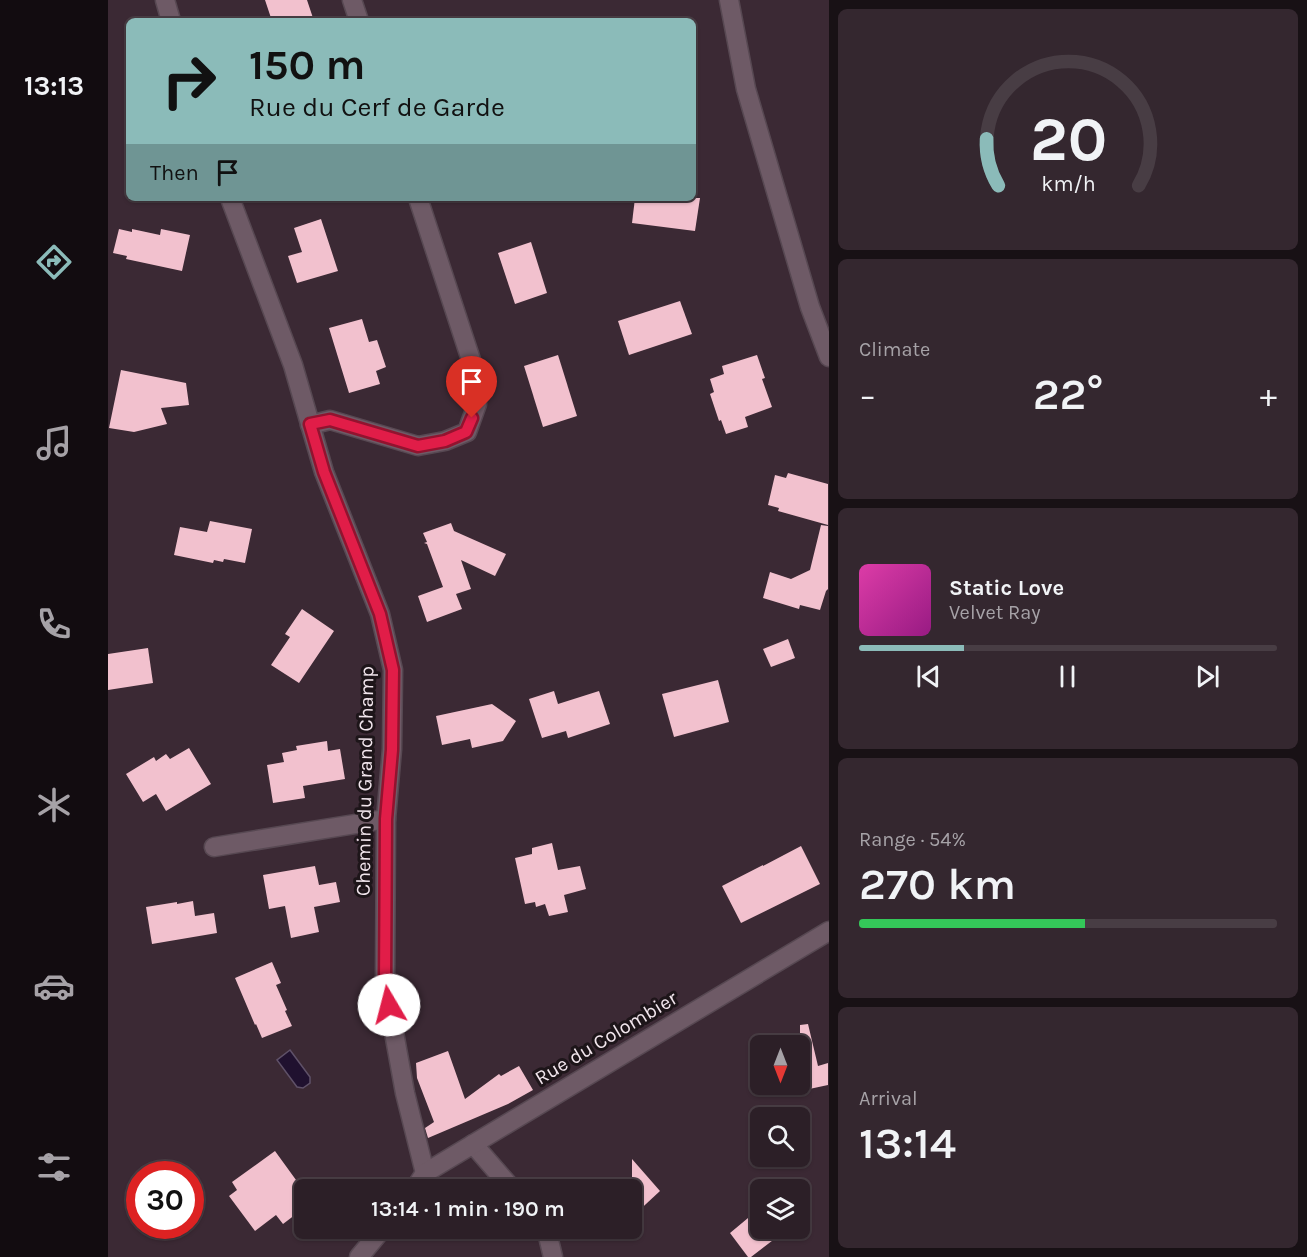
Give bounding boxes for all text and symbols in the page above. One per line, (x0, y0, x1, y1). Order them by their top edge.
text: 150 m (249, 40, 365, 90)
icon: right (150, 42, 228, 120)
text: 13:13 (24, 70, 84, 102)
text: Rue du Cerf de Garde (249, 91, 505, 123)
text: 20 (1029, 103, 1107, 176)
icon: arrive (211, 156, 244, 189)
text: Then (150, 160, 199, 186)
text: km/h (1041, 172, 1095, 197)
icon: directions (33, 241, 75, 283)
text: Climate (859, 338, 930, 361)
pin (446, 356, 497, 418)
icon: arrive (455, 365, 488, 398)
text: 22° (1033, 368, 1103, 420)
text: − (859, 376, 876, 414)
text: + (1260, 376, 1277, 414)
icon: music (33, 422, 75, 464)
text: Static Love (949, 575, 1064, 601)
text: Velvet Ray (949, 601, 1041, 624)
icon: phone (33, 603, 75, 645)
icon: previous (912, 660, 945, 693)
icon: pause (1051, 660, 1084, 693)
icon: next (1191, 660, 1224, 693)
street label: Chemin du Grand Champ (351, 666, 379, 896)
icon: climate (33, 784, 75, 826)
text: Range · 54% (859, 828, 966, 851)
text: 270 km (859, 858, 1016, 910)
icon: car (33, 965, 75, 1007)
position arrow (357, 973, 421, 1037)
street label: Rue du Colombier (531, 986, 682, 1090)
north arrow (750, 1035, 810, 1095)
map controls (750, 1035, 810, 1239)
text: Arrival (859, 1087, 918, 1110)
button: search (750, 1107, 810, 1167)
text: 13:14 (859, 1117, 956, 1169)
icon: filters (33, 1146, 75, 1188)
speed limit sign: 30 (126, 1161, 204, 1239)
button: layers (750, 1179, 810, 1239)
text: 13:14 · 1 min · 190 m (371, 1196, 565, 1222)

